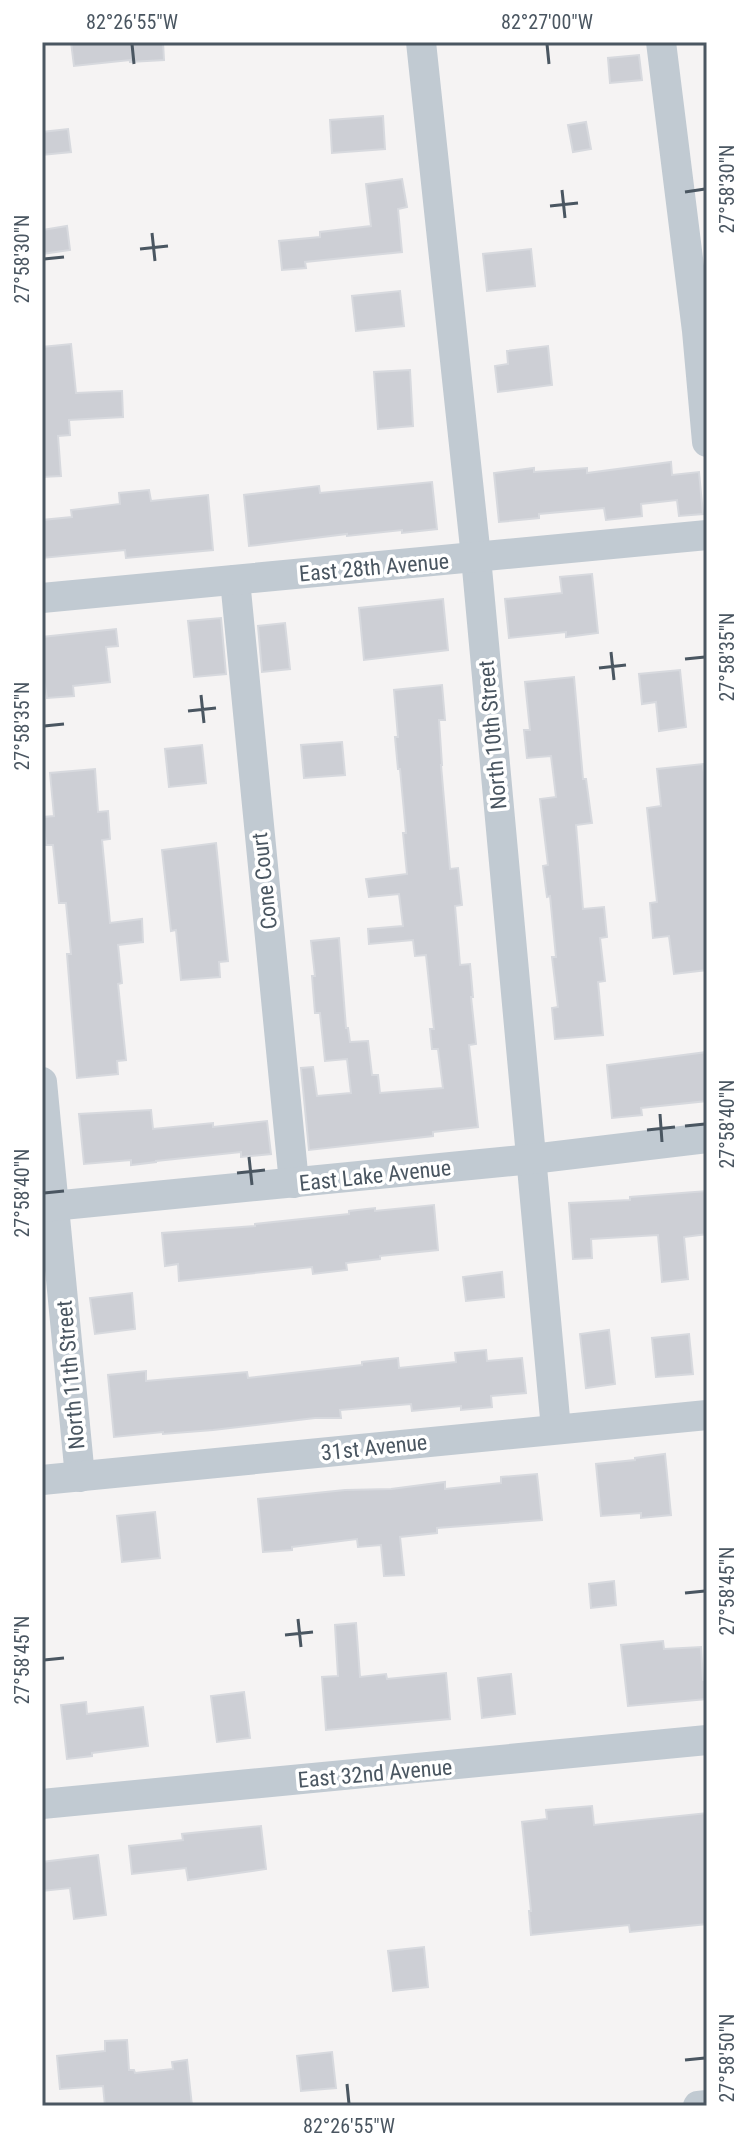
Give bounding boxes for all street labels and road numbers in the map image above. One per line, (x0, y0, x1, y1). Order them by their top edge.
street label: East 28th Avenue (298, 548, 450, 587)
street label: North 10th Street (474, 659, 511, 811)
street label: Cone Court (247, 831, 282, 931)
street label: East Lake Avenue (298, 1155, 452, 1196)
street label: North 11th Street (52, 1299, 89, 1451)
street label: 31st Avenue (320, 1429, 428, 1466)
street label: East 32nd Avenue (297, 1754, 453, 1793)

